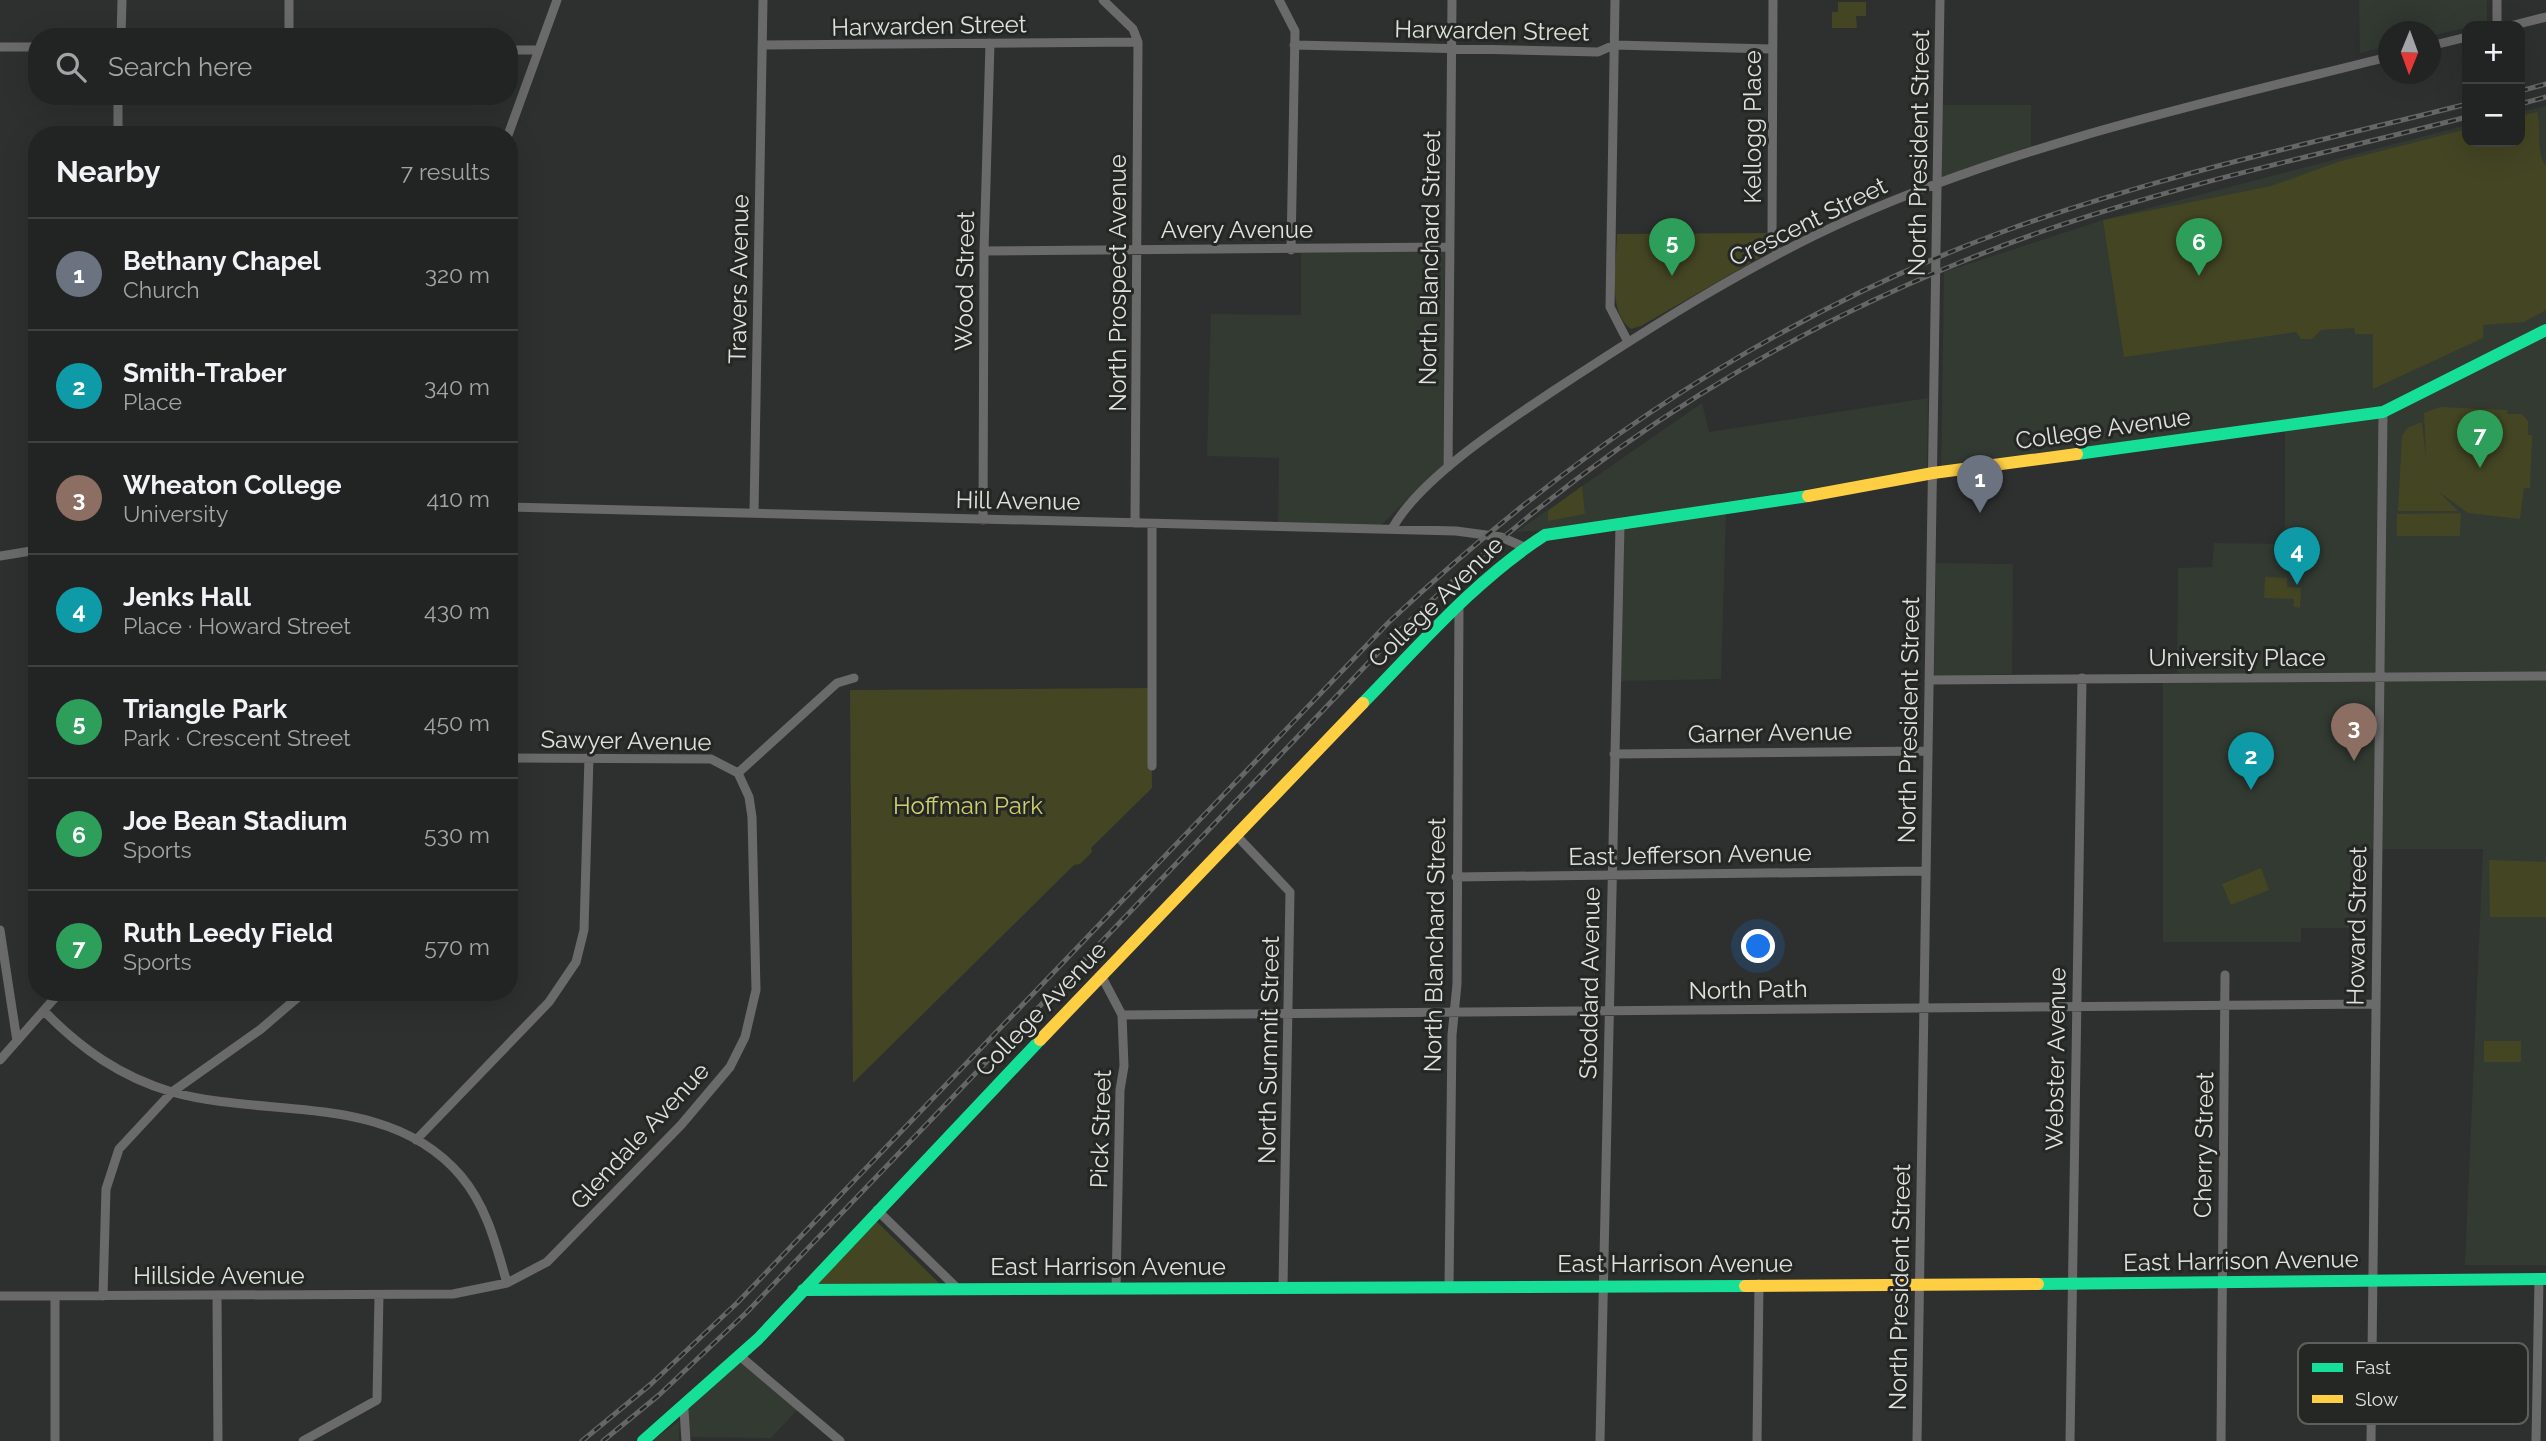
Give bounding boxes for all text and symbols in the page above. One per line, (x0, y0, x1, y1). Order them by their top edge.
street label: Harwarden Street (831, 9, 1027, 42)
street label: Harwarden Street (1394, 14, 1590, 47)
north arrow (2378, 21, 2441, 84)
map controls (2462, 21, 2525, 147)
button: + (2462, 21, 2525, 84)
search box (28, 28, 518, 105)
street label: North President Street (1902, 29, 1935, 277)
icon: search (52, 48, 90, 86)
street label: Kellogg Place (1738, 50, 1767, 204)
text: Search here (108, 52, 252, 82)
button: − (2462, 84, 2525, 147)
street label: North Blanchard Street (1413, 130, 1446, 386)
text: Nearby (56, 154, 160, 189)
street label: North Prospect Avenue (1103, 154, 1132, 412)
text: 7 results (401, 158, 490, 185)
street label: Crescent Street (1724, 171, 1891, 272)
street label: Travers Avenue (723, 194, 754, 364)
street label: Wood Street (949, 211, 980, 351)
street label: Avery Avenue (1161, 215, 1313, 244)
pin: 5 (1649, 218, 1695, 276)
pin: 6 (2176, 218, 2222, 276)
text: Bethany Chapel (123, 246, 321, 276)
text: 1 (73, 261, 85, 288)
text: 320 m (425, 261, 490, 288)
text: Church (123, 276, 200, 303)
text: Smith-Traber (123, 358, 287, 388)
text: 2 (73, 373, 85, 400)
text: 340 m (424, 373, 490, 400)
text: Place (123, 388, 182, 415)
street label: College Avenue (2014, 402, 2192, 455)
pin: 7 (2457, 410, 2503, 468)
pin: 1 (1957, 455, 2003, 513)
text: Wheaton College (123, 470, 342, 500)
text: 3 (73, 485, 85, 512)
text: 410 m (427, 485, 490, 512)
street label: Hill Avenue (955, 485, 1081, 516)
text: University (123, 500, 228, 527)
pin: 4 (2274, 527, 2320, 585)
street label: College Avenue (1362, 530, 1509, 673)
text: Jenks Hall (123, 582, 251, 612)
street label: North President Street (1892, 596, 1925, 844)
text: 4 (72, 597, 86, 624)
text: 430 m (424, 597, 490, 624)
text: Place · Howard Street (123, 612, 351, 639)
street label: University Place (2148, 643, 2326, 672)
text: Triangle Park (123, 694, 287, 724)
pin: 3 (2331, 703, 2377, 761)
text: 5 (73, 709, 85, 736)
text: 450 m (424, 709, 490, 736)
street label: Garner Avenue (1688, 717, 1852, 748)
text: Park · Crescent Street (123, 724, 351, 751)
street label: Sawyer Avenue (540, 725, 712, 756)
pin: 2 (2228, 732, 2274, 790)
park label: Hoffman Park (893, 791, 1043, 820)
text: Joe Bean Stadium (123, 806, 347, 836)
street label: North Blanchard Street (1418, 817, 1451, 1073)
text: 6 (72, 821, 86, 848)
text: 530 m (424, 821, 490, 848)
text: Sports (123, 836, 192, 863)
street label: East Jefferson Avenue (1568, 838, 1812, 871)
street label: Howard Street (2341, 846, 2372, 1006)
street label: Stoddard Avenue (1573, 887, 1606, 1079)
text: Ruth Leedy Field (123, 918, 333, 948)
your location (1741, 929, 1775, 963)
text: 7 (73, 933, 85, 960)
text: 570 m (424, 933, 490, 960)
street label: College Avenue (969, 935, 1112, 1082)
street label: North Summit Street (1252, 936, 1285, 1164)
text: Sports (123, 948, 192, 975)
street label: Webster Avenue (2039, 967, 2072, 1151)
street label: North Path (1688, 974, 1808, 1005)
street label: Glendale Avenue (564, 1056, 715, 1215)
street label: Pick Street (1084, 1069, 1117, 1189)
street label: Cherry Street (2188, 1072, 2219, 1218)
street label: North President Street (1883, 1163, 1916, 1411)
street label: East Harrison Avenue (2123, 1244, 2359, 1277)
street label: East Harrison Avenue (1557, 1249, 1793, 1278)
street label: East Harrison Avenue (990, 1252, 1226, 1281)
street label: Hillside Avenue (133, 1261, 305, 1290)
legend (2298, 1343, 2528, 1424)
text: Fast (2355, 1356, 2391, 1378)
text: Slow (2355, 1388, 2399, 1410)

